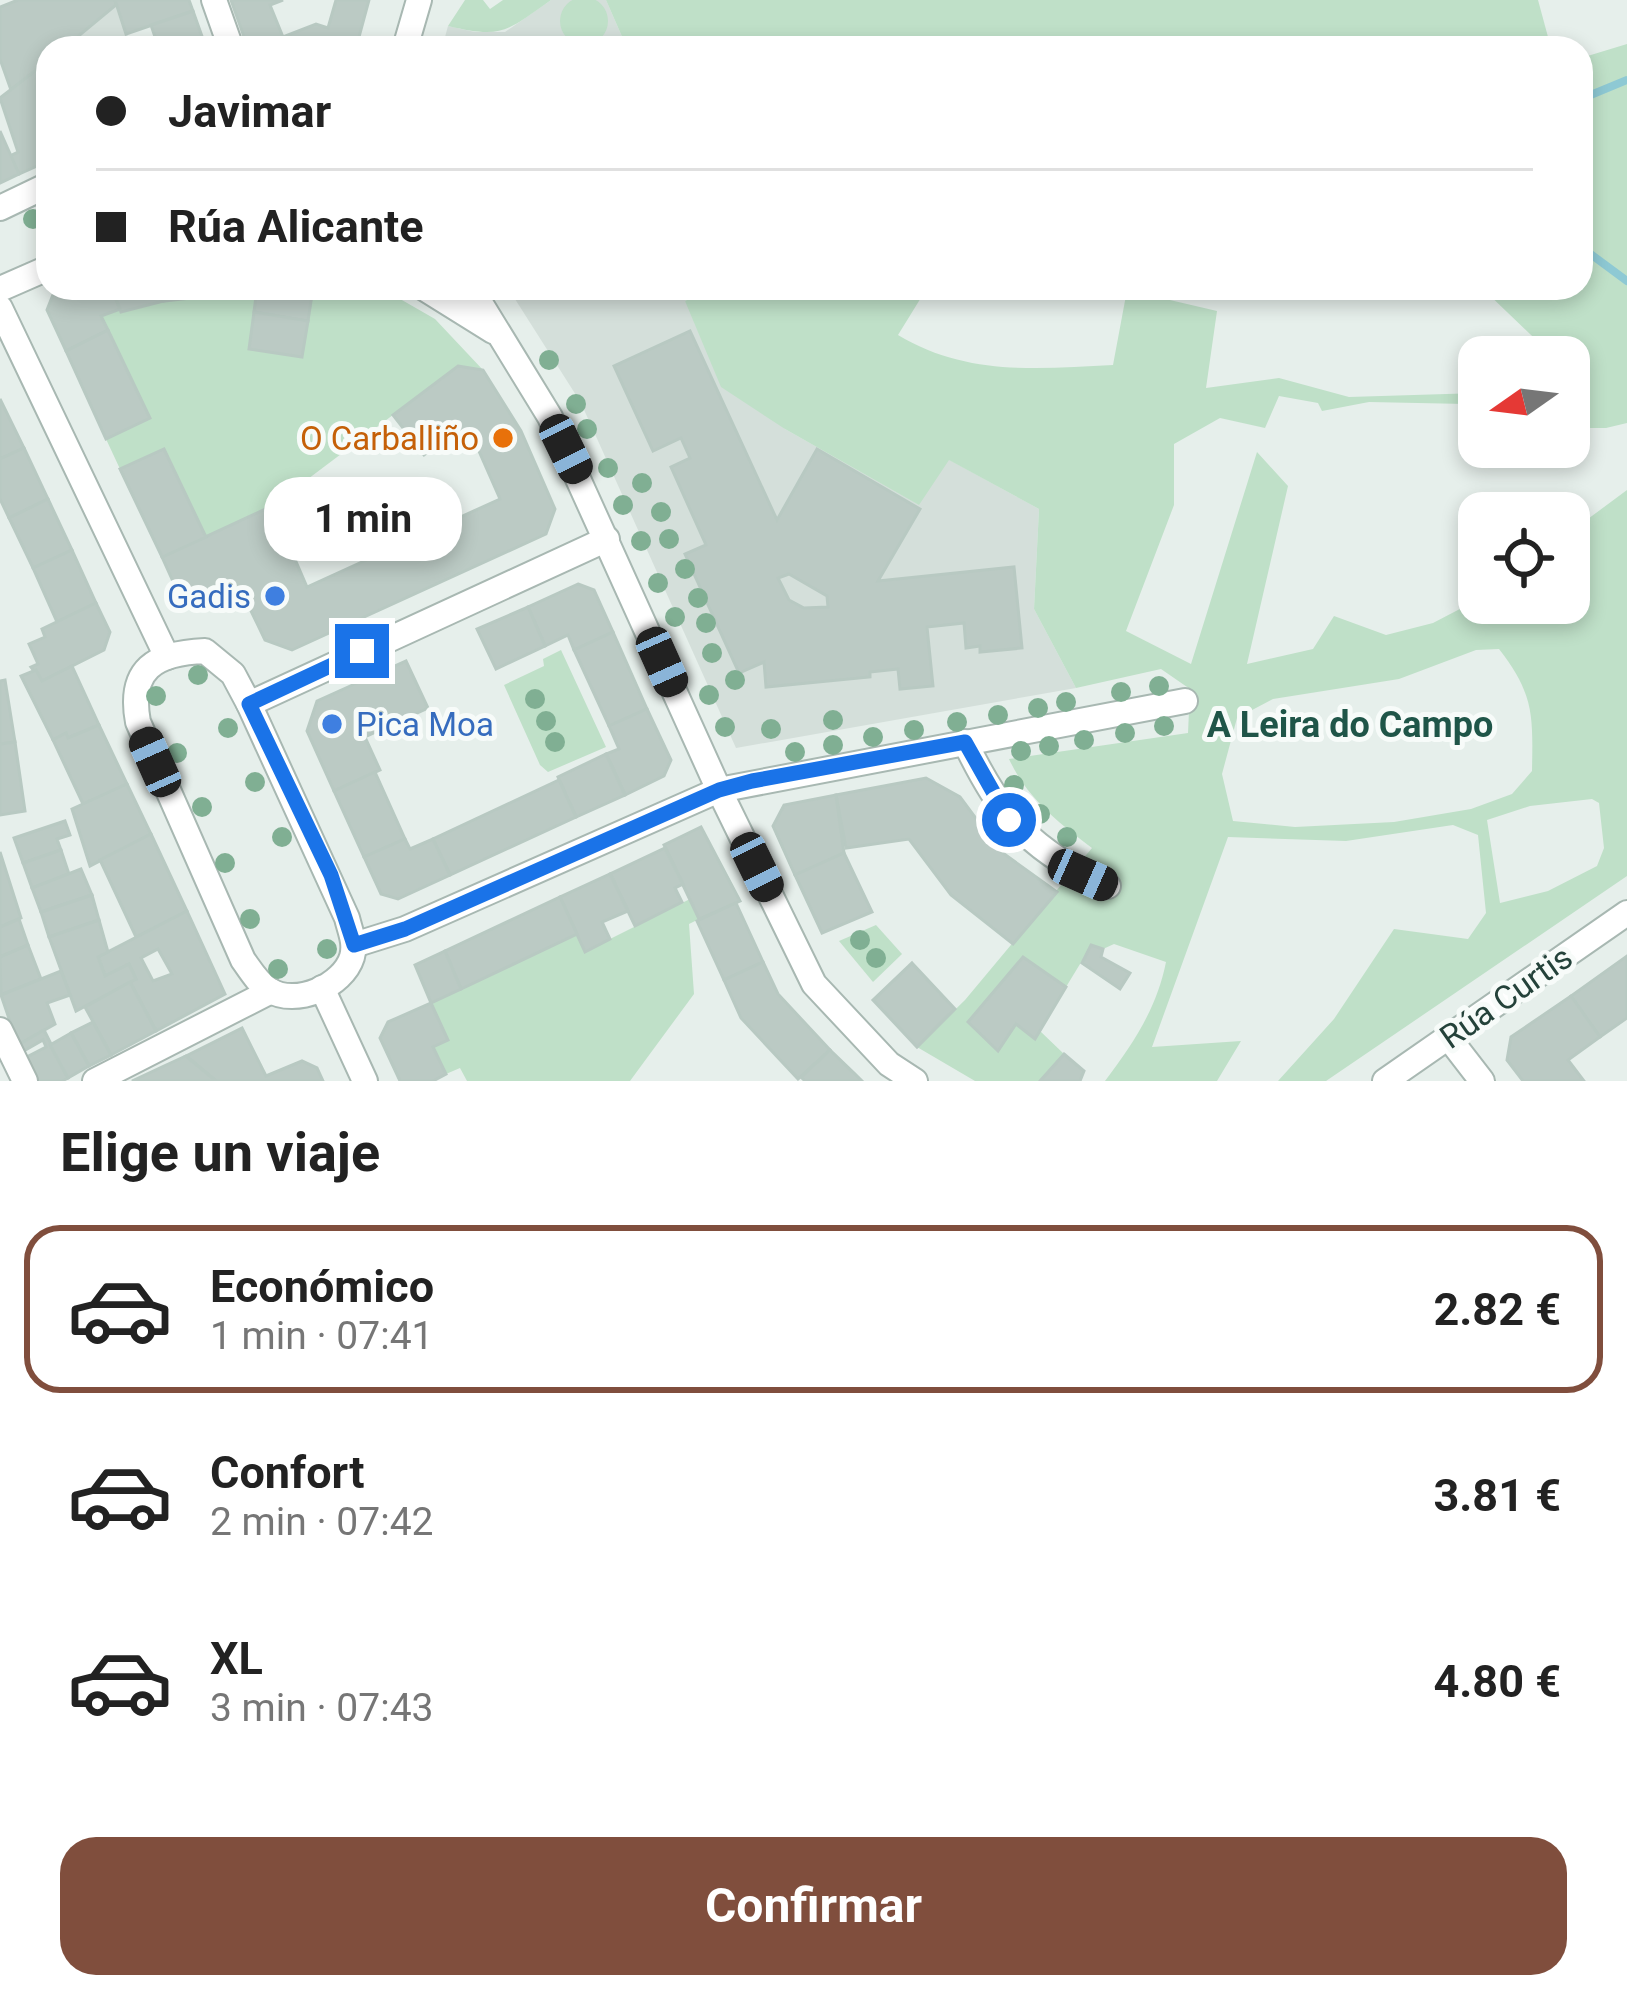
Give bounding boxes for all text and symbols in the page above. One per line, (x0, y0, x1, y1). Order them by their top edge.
text: Javimar (168, 85, 331, 138)
text: Rúa Alicante (168, 200, 424, 253)
north arrow (1458, 336, 1590, 468)
map controls (1458, 336, 1590, 624)
car (534, 409, 598, 489)
place label: O Carballiño (300, 419, 479, 458)
marker: O Carballiño (490, 425, 516, 451)
callout: 1 min (263, 477, 461, 561)
button: locate (1458, 492, 1590, 624)
text: 1 min (314, 496, 412, 542)
place label: Gadis (167, 577, 251, 616)
marker: Gadis (262, 583, 288, 609)
car (631, 622, 693, 702)
route end (335, 624, 389, 678)
district label: A Leira do Campo (1207, 704, 1493, 746)
place label: Pica Moa (356, 705, 494, 744)
marker: Pica Moa (319, 711, 345, 737)
car (124, 722, 186, 802)
route start (982, 793, 1036, 847)
car (725, 827, 789, 907)
car (1043, 844, 1123, 906)
street label: Rúa Curtis (1432, 937, 1580, 1057)
text: Elige un viaje (60, 1121, 380, 1184)
icon: car (66, 1255, 174, 1363)
text: Económico (210, 1260, 434, 1313)
text: 2.82 € (1433, 1283, 1561, 1336)
text: 1 min · 07:41 (210, 1313, 433, 1359)
icon: car (66, 1441, 174, 1549)
text: Confort (210, 1446, 364, 1499)
text: 3.81 € (1433, 1469, 1561, 1522)
text: 2 min · 07:42 (210, 1499, 433, 1545)
icon: car (66, 1627, 174, 1735)
text: XL (210, 1632, 263, 1685)
text: 4.80 € (1433, 1655, 1561, 1708)
text: 3 min · 07:43 (210, 1685, 433, 1731)
button: Confirmar (60, 1837, 1567, 1975)

